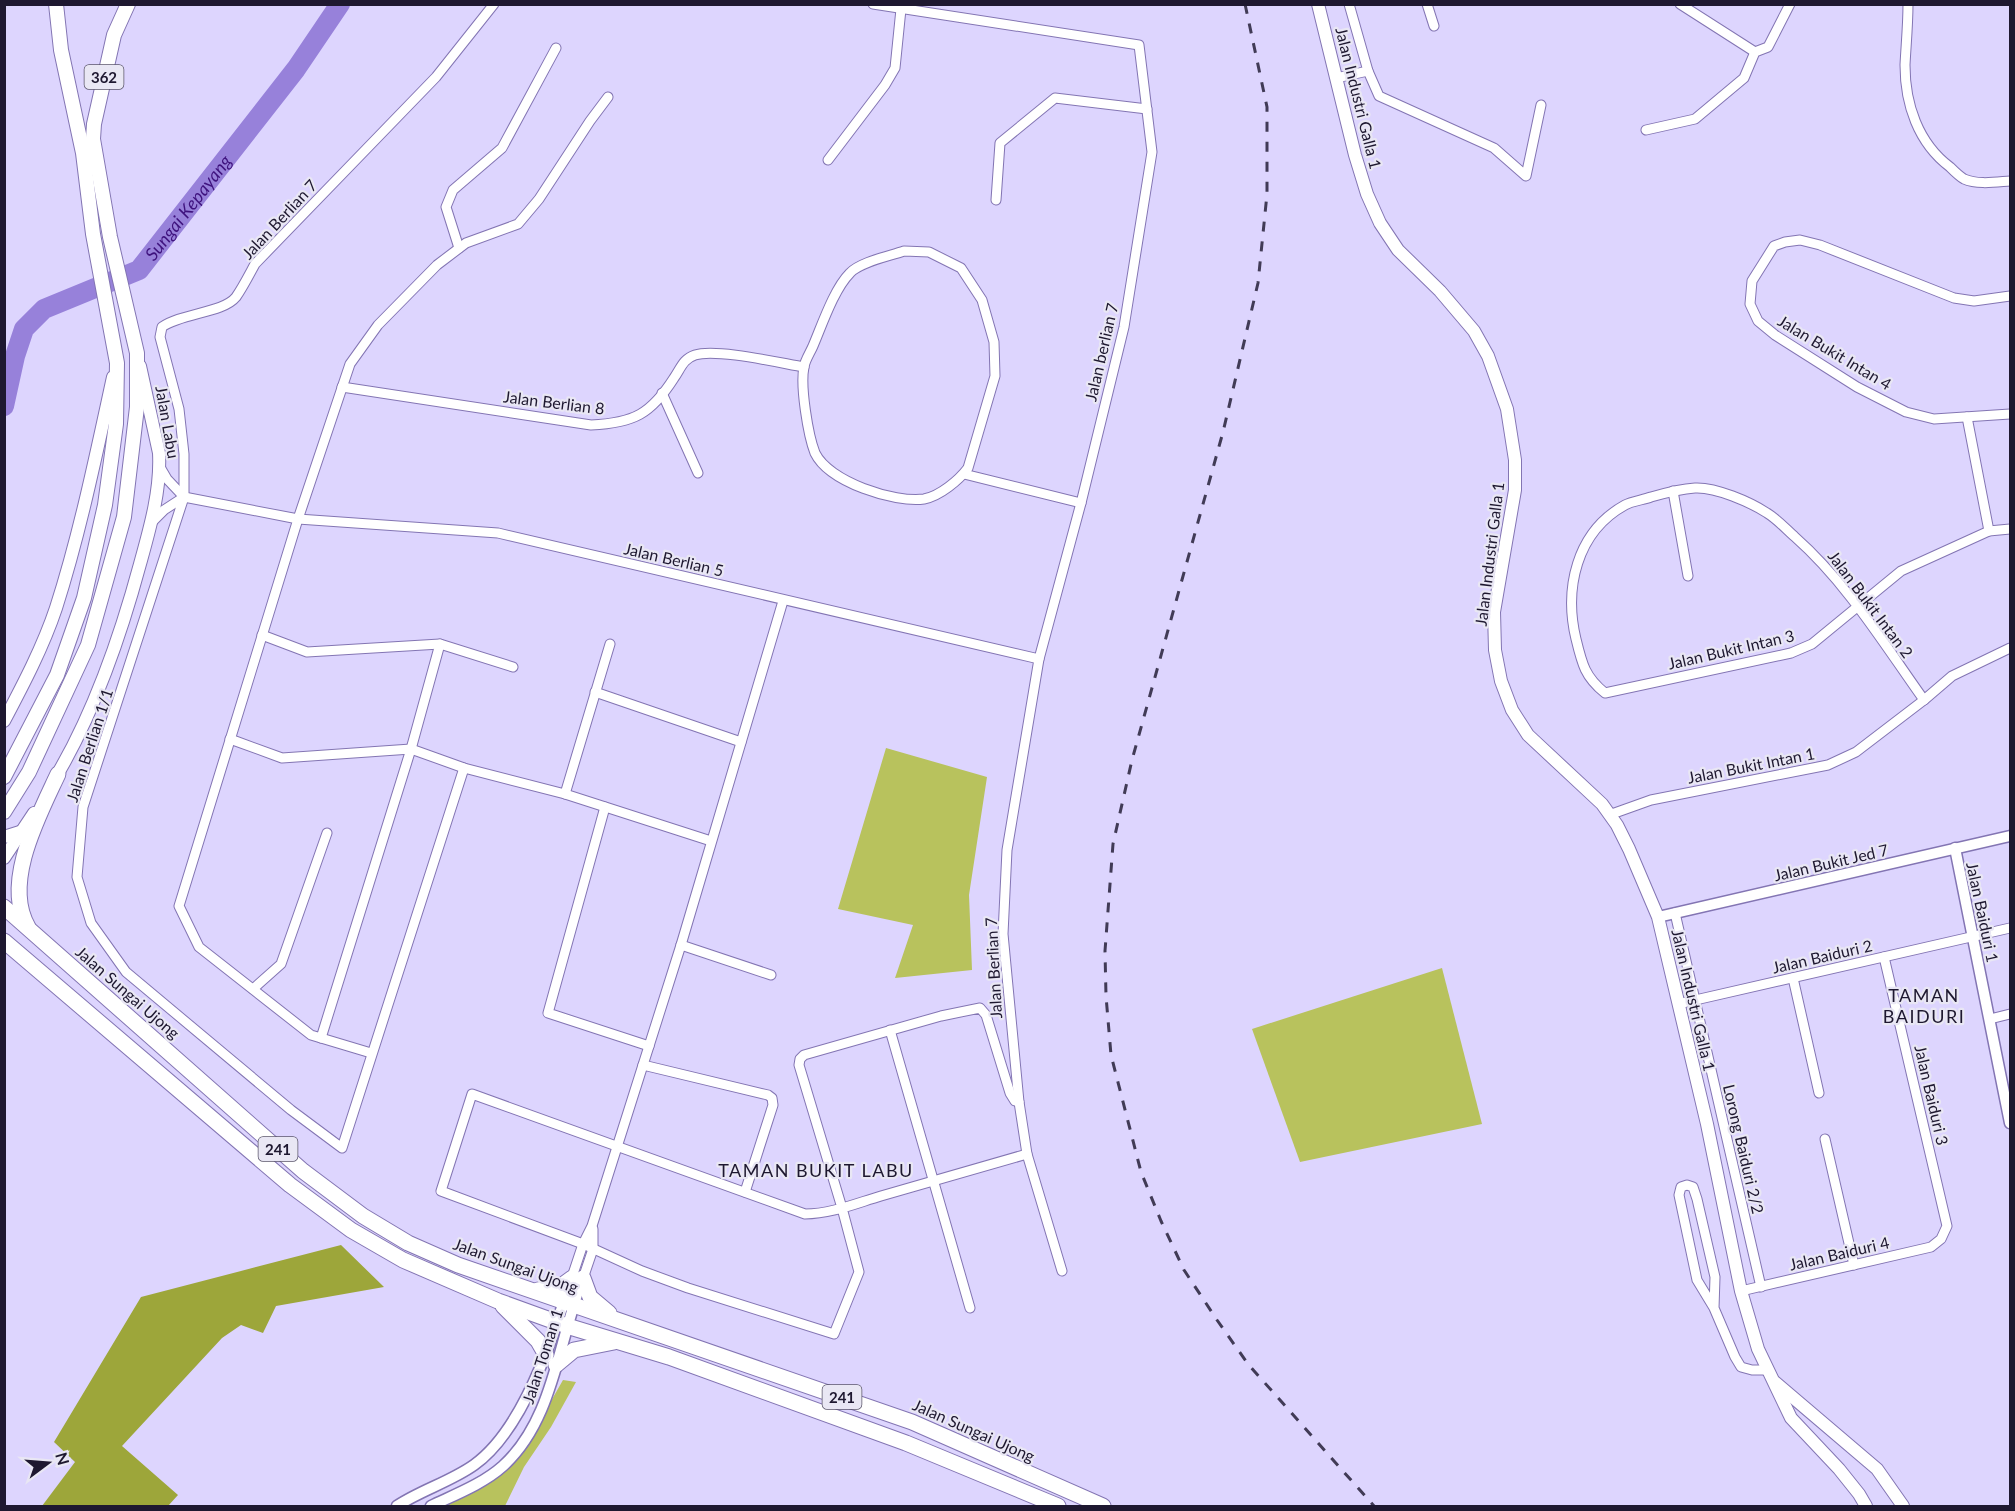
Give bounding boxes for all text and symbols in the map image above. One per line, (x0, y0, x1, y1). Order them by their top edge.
street label: Jalan Industri Galla 1 (1332, 25, 1386, 171)
road number: 362 (84, 65, 124, 89)
water label: Sungai Kepayang (140, 150, 236, 265)
street label: Jalan Berlian 7 (237, 175, 321, 263)
street label: Jalan berlian 7 (1080, 301, 1122, 403)
street label: Jalan Bukit Intan 4 (1775, 311, 1895, 393)
street label: Jalan Labu (152, 384, 184, 460)
street label: Jalan Berlian 8 (502, 386, 606, 418)
street label: Jalan Industri Galla 1 (1471, 481, 1507, 627)
street label: Jalan Berlian 5 (622, 538, 726, 580)
street label: Jalan Bukit Intan 2 (1825, 547, 1917, 661)
street label: Jalan Bukit Intan 3 (1666, 625, 1796, 673)
street label: Jalan Berlian 1/1 (62, 686, 116, 804)
street label: Jalan Bukit Intan 1 (1686, 743, 1816, 787)
street label: Jalan Bukit Jed 7 (1772, 840, 1890, 884)
street label: Jalan Baiduri 1 (1963, 860, 2003, 964)
street label: Jalan Berlian 7 (981, 917, 1005, 1019)
street label: Jalan Industri Galla 1 (1668, 927, 1720, 1073)
street label: Jalan Baiduri 2 (1770, 935, 1874, 977)
street label: Jalan Sungai Ujong (72, 942, 184, 1042)
district label: TAMAN BAIDURI (1883, 984, 1965, 1027)
street label: Jalan Baiduri 3 (1911, 1043, 1953, 1147)
street label: Lorong Baiduri 2/2 (1720, 1083, 1768, 1215)
road number: 241 (258, 1137, 298, 1161)
district label: TAMAN BUKIT LABU (718, 1159, 914, 1181)
street label: Jalan Baiduri 4 (1787, 1232, 1891, 1274)
street label: Jalan Sungai Ujong (451, 1234, 581, 1296)
street label: Jalan Toman 1 (518, 1306, 566, 1406)
road number: 241 (822, 1385, 862, 1409)
street label: Jalan Sungai Ujong (910, 1395, 1038, 1465)
north arrow (18, 1433, 78, 1493)
text: N (52, 1450, 74, 1467)

